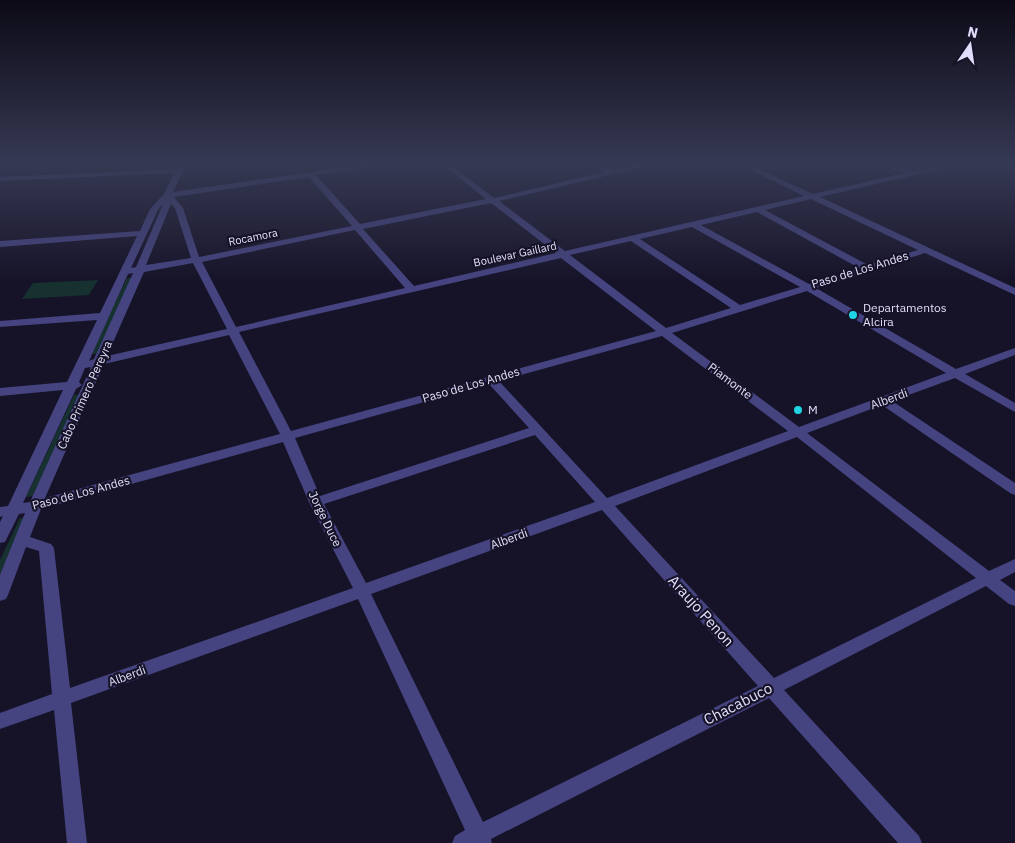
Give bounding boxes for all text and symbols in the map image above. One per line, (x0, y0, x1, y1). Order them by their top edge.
north arrow (945, 20, 995, 70)
text: N (966, 22, 980, 42)
street label: Rocamora (227, 225, 279, 249)
street label: Boulevar Gaillard (472, 238, 558, 270)
street label: Paso de Los Andes (810, 248, 910, 291)
place label: Departamentos Alcira (863, 300, 947, 329)
marker: Departamentos Alcira (847, 309, 859, 321)
street label: Cabo Primero Pereyra (54, 338, 115, 451)
street label: Piamonte (705, 359, 756, 402)
street label: Paso de Los Andes (420, 363, 521, 406)
street label: Alberdi (868, 385, 910, 412)
place label: M (808, 402, 818, 417)
marker: M (792, 404, 804, 416)
street label: Paso de Los Andes (30, 472, 132, 513)
street label: Jorge Duce (306, 488, 346, 549)
street label: Alberdi (488, 525, 530, 552)
street label: Araujo Penon (664, 571, 738, 650)
street label: Alberdi (106, 662, 148, 689)
street label: Chacabuco (700, 678, 775, 729)

